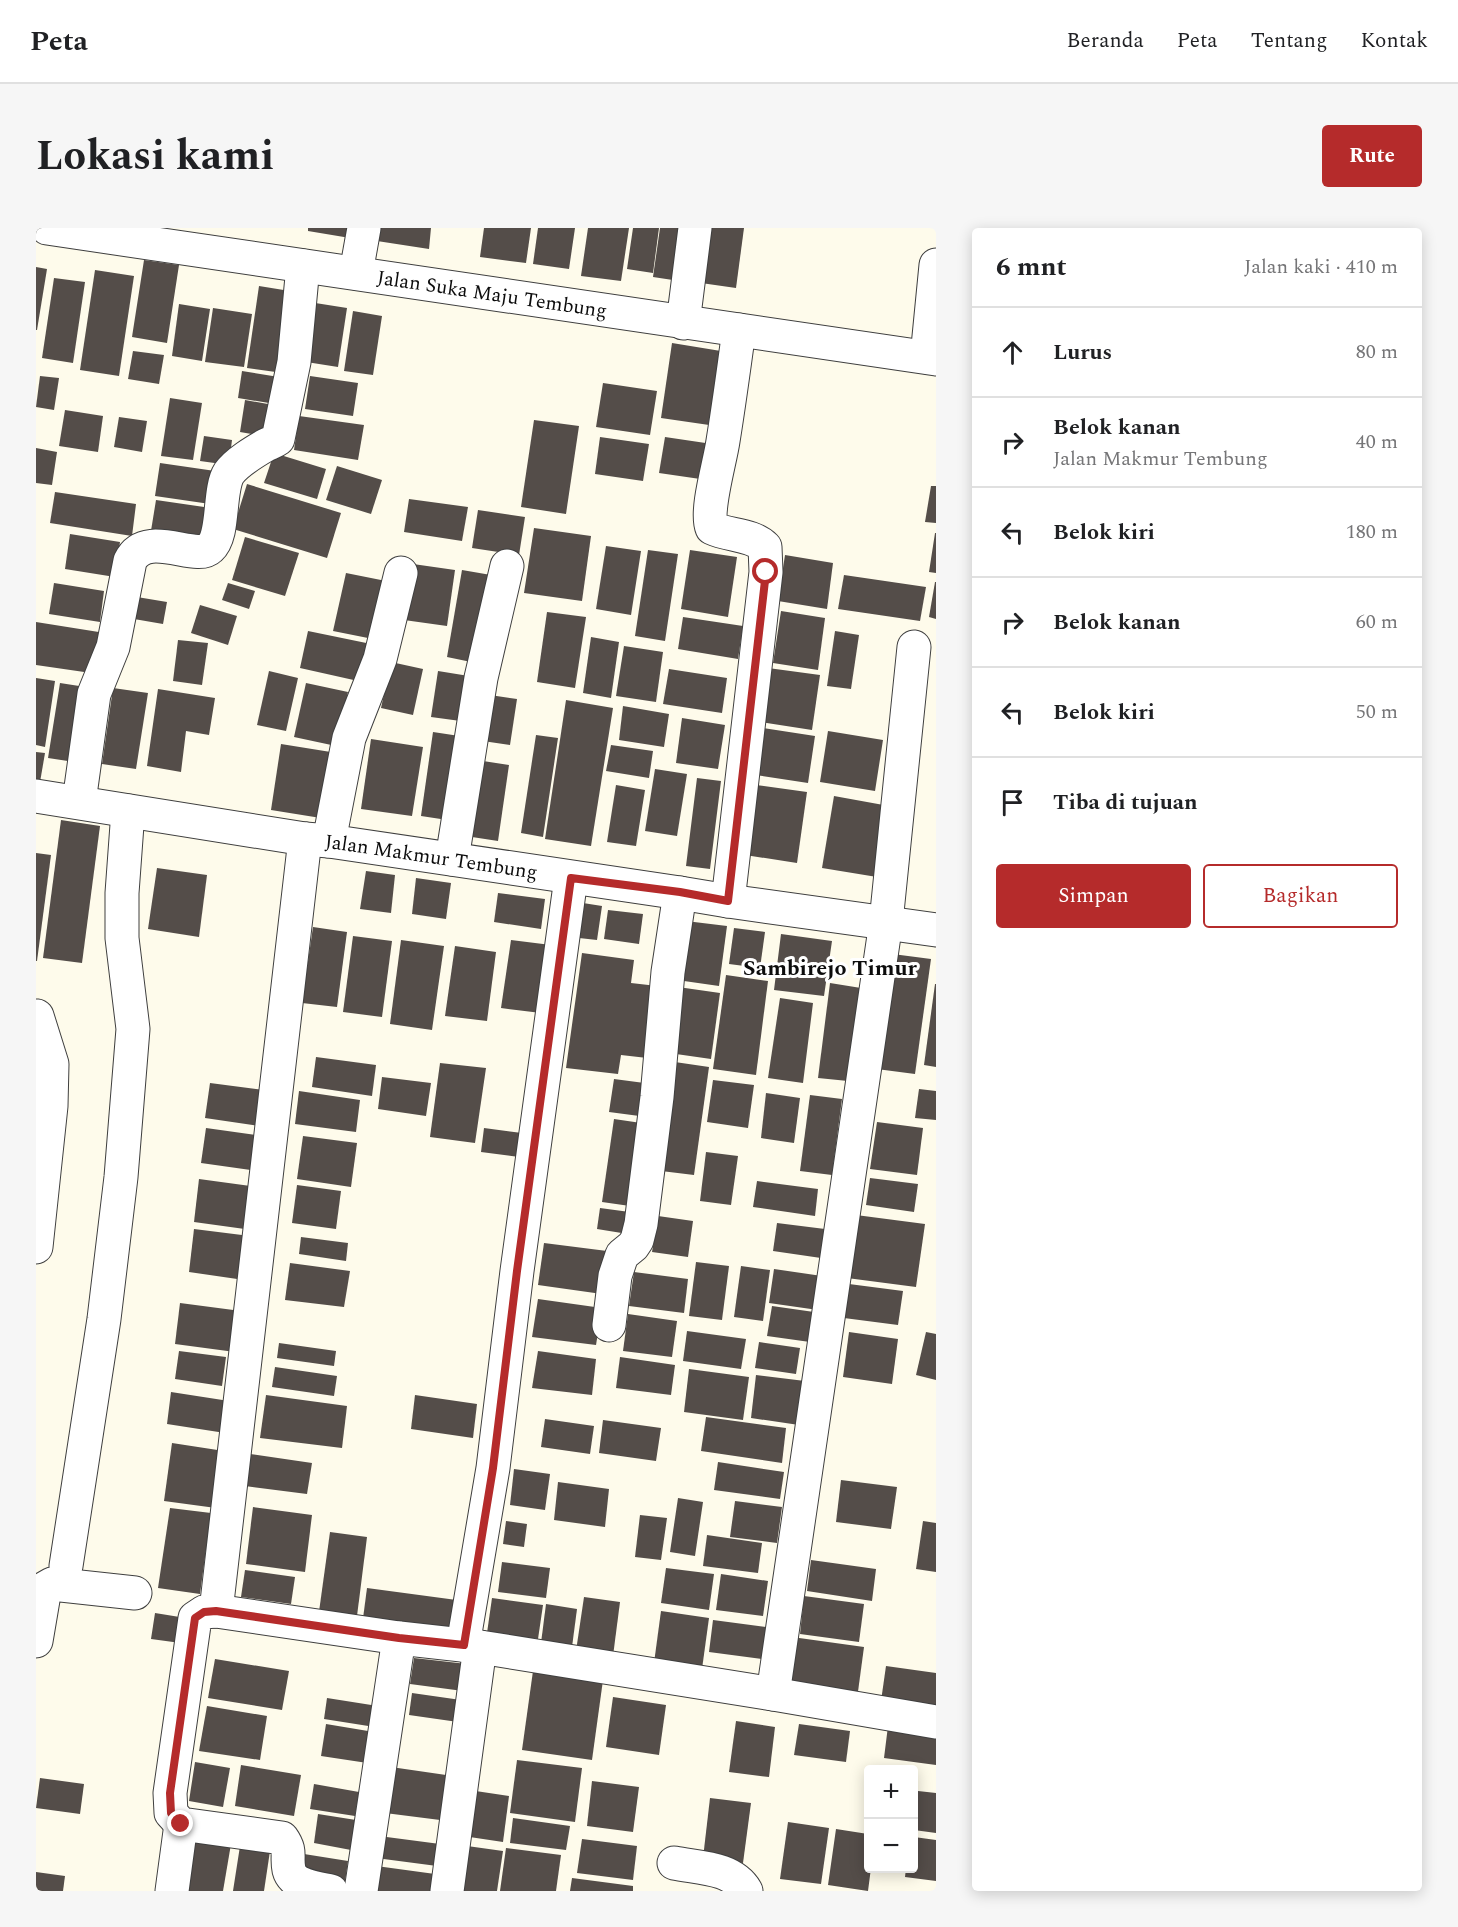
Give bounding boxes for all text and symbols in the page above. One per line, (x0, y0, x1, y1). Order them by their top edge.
text: Peta (30, 20, 88, 63)
text: Beranda (1067, 25, 1144, 57)
text: Peta (1177, 25, 1218, 57)
text: Tentang (1251, 25, 1327, 57)
text: Kontak (1360, 25, 1428, 57)
text: Lokasi kami (36, 125, 274, 188)
button: Rute (1322, 125, 1422, 187)
text: 6 mnt (996, 247, 1067, 287)
text: Jalan kaki · 410 m (1244, 252, 1398, 282)
street label: Jalan Suka Maju Tembung (375, 263, 609, 326)
icon: ahead (996, 336, 1029, 369)
text: Lurus (1053, 336, 1112, 369)
text: 80 m (1356, 337, 1398, 367)
text: Belok kanan (1053, 411, 1181, 444)
icon: right (996, 426, 1029, 459)
text: 40 m (1356, 427, 1398, 457)
text: Jalan Makmur Tembung (1053, 444, 1268, 474)
icon: left (996, 516, 1029, 549)
text: Belok kiri (1053, 516, 1155, 549)
text: 180 m (1346, 517, 1398, 547)
route start (752, 558, 778, 584)
icon: right (996, 606, 1029, 639)
text: Belok kanan (1053, 606, 1181, 639)
text: 60 m (1356, 607, 1398, 637)
icon: left (996, 696, 1029, 729)
text: Belok kiri (1053, 696, 1155, 729)
text: 50 m (1356, 697, 1398, 727)
icon: arrive (996, 786, 1029, 819)
text: Tiba di tujuan (1053, 786, 1198, 819)
street label: Jalan Makmur Tembung (324, 827, 540, 888)
button: Simpan (996, 864, 1191, 928)
button: Bagikan (1203, 864, 1398, 928)
district label: Sambirejo Timur (743, 952, 918, 985)
map controls (864, 1765, 918, 1873)
button: + (864, 1765, 918, 1819)
route end (167, 1810, 193, 1836)
button: − (864, 1819, 918, 1873)

